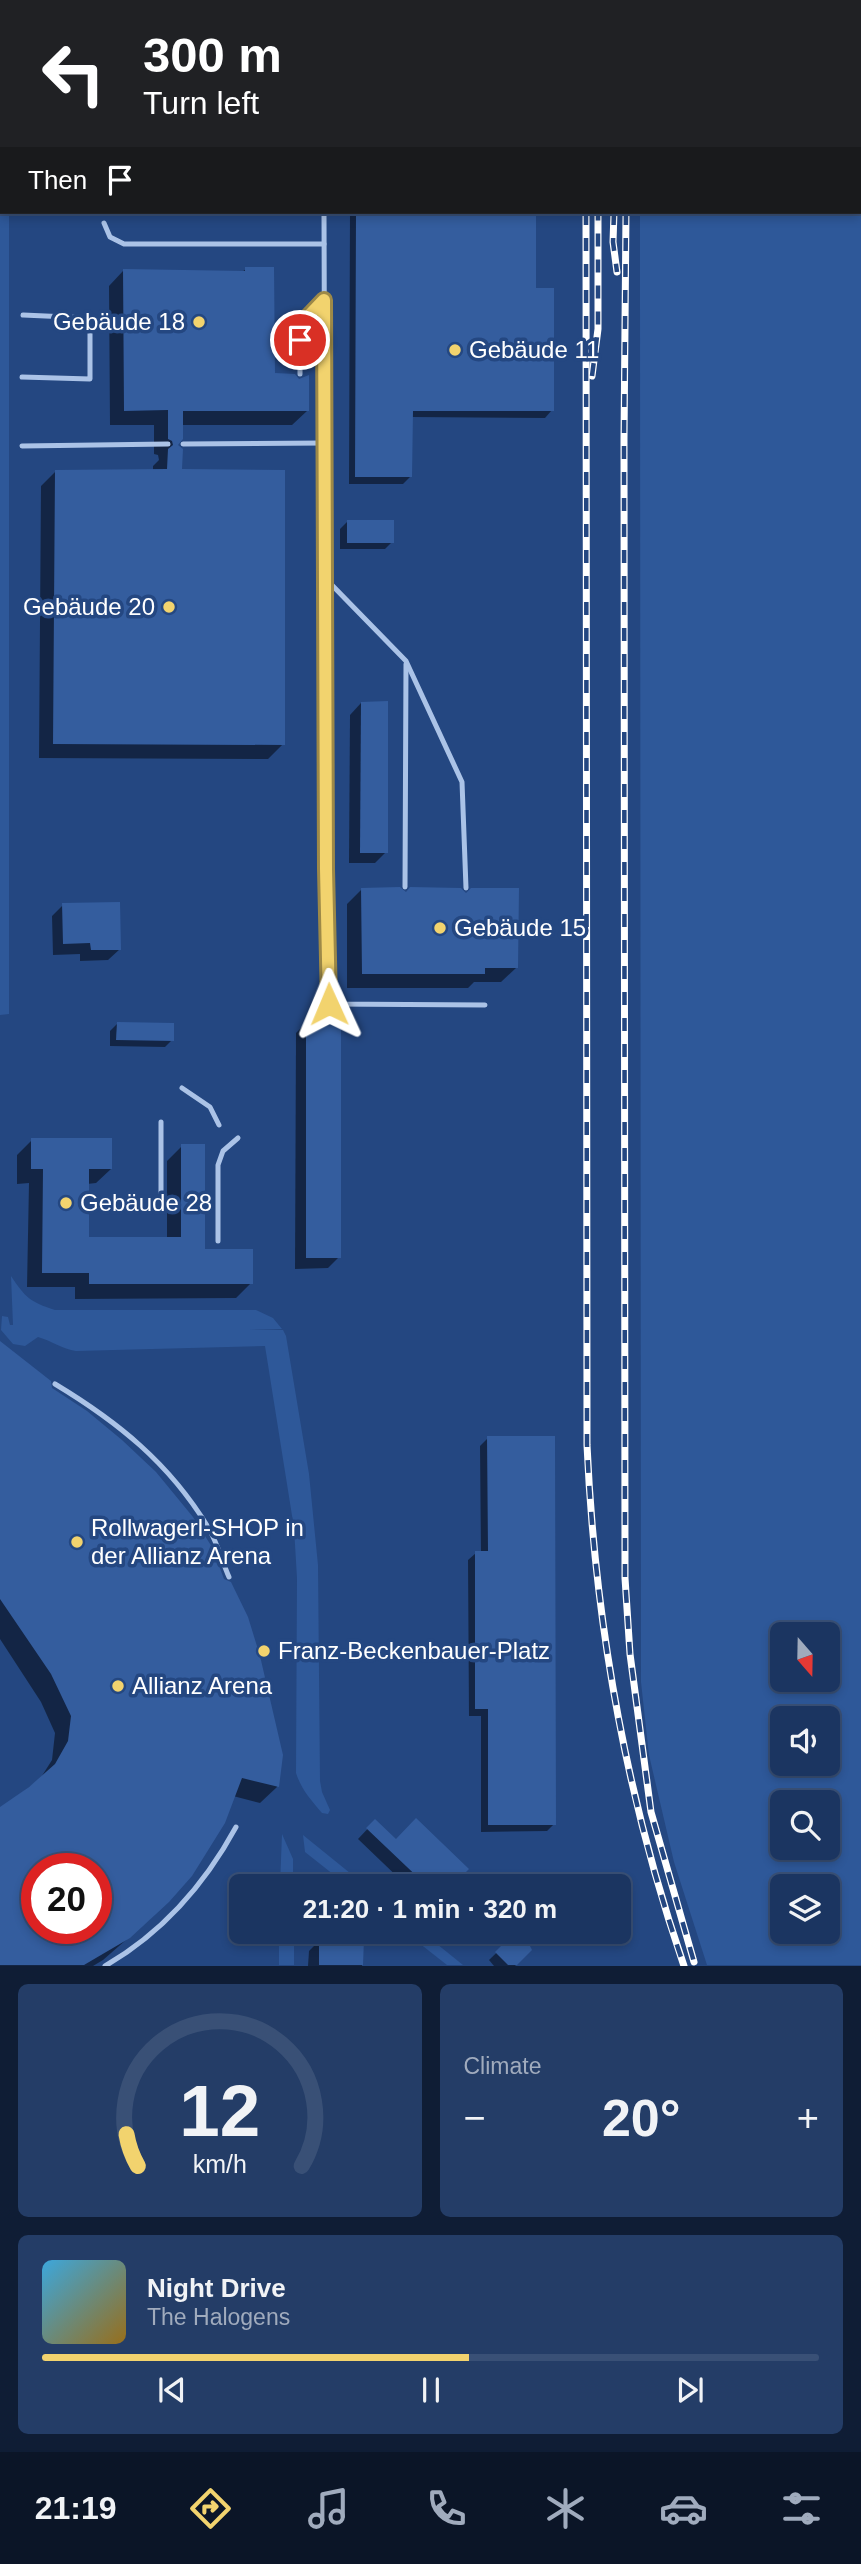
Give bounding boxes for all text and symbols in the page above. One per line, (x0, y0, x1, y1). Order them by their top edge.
icon: left (28, 28, 119, 119)
text: 300 m (143, 28, 282, 82)
text: Turn left (143, 85, 259, 121)
icon: arrive (101, 161, 139, 199)
text: Then (28, 165, 87, 195)
place label: Gebäude 18 (53, 308, 185, 335)
pin (270, 310, 330, 370)
marker: Gebäude 18 (191, 314, 207, 330)
icon: arrive (281, 321, 319, 359)
place label: Gebäude 11 (469, 336, 599, 363)
marker: Gebäude 11 (447, 342, 463, 358)
place label: Gebäude 20 (23, 593, 155, 620)
marker: Gebäude 20 (161, 599, 177, 615)
place label: Gebäude 15 (454, 914, 586, 941)
marker: Gebäude 15 (432, 920, 448, 936)
position arrow (292, 967, 366, 1041)
place label: Gebäude 28 (80, 1189, 212, 1216)
marker: Gebäude 28 (58, 1195, 74, 1211)
place label: Rollwagerl-SHOP in der Allianz Arena (91, 1514, 304, 1569)
marker: Rollwagerl-SHOP in der Allianz Arena (69, 1534, 85, 1550)
north arrow (770, 1622, 840, 1692)
map controls (770, 1622, 840, 1944)
place label: Franz-Beckenbauer-Platz (278, 1637, 550, 1664)
marker: Franz-Beckenbauer-Platz (256, 1643, 272, 1659)
place label: Allianz Arena (132, 1672, 273, 1699)
marker: Allianz Arena (110, 1678, 126, 1694)
button: sound (770, 1706, 840, 1776)
button: search (770, 1790, 840, 1860)
speed limit sign: 20 (21, 1853, 112, 1944)
button: layers (770, 1874, 840, 1944)
text: 21:20 · 1 min · 320 m (303, 1894, 557, 1924)
text: Climate (464, 2053, 541, 2079)
text: 12 (179, 2071, 260, 2152)
text: 20° (602, 2089, 681, 2147)
text: − (464, 2097, 486, 2139)
text: + (797, 2097, 819, 2139)
text: km/h (193, 2150, 247, 2178)
text: Night Drive (147, 2273, 286, 2303)
text: The Halogens (147, 2304, 290, 2330)
icon: previous (153, 2371, 191, 2409)
icon: pause (412, 2371, 450, 2409)
icon: next (671, 2371, 709, 2409)
icon: directions (186, 2484, 235, 2533)
icon: music (304, 2484, 353, 2533)
icon: phone (422, 2484, 471, 2533)
icon: climate (541, 2484, 590, 2533)
icon: car (659, 2484, 708, 2533)
icon: filters (777, 2484, 826, 2533)
text: 21:19 (35, 2490, 116, 2526)

